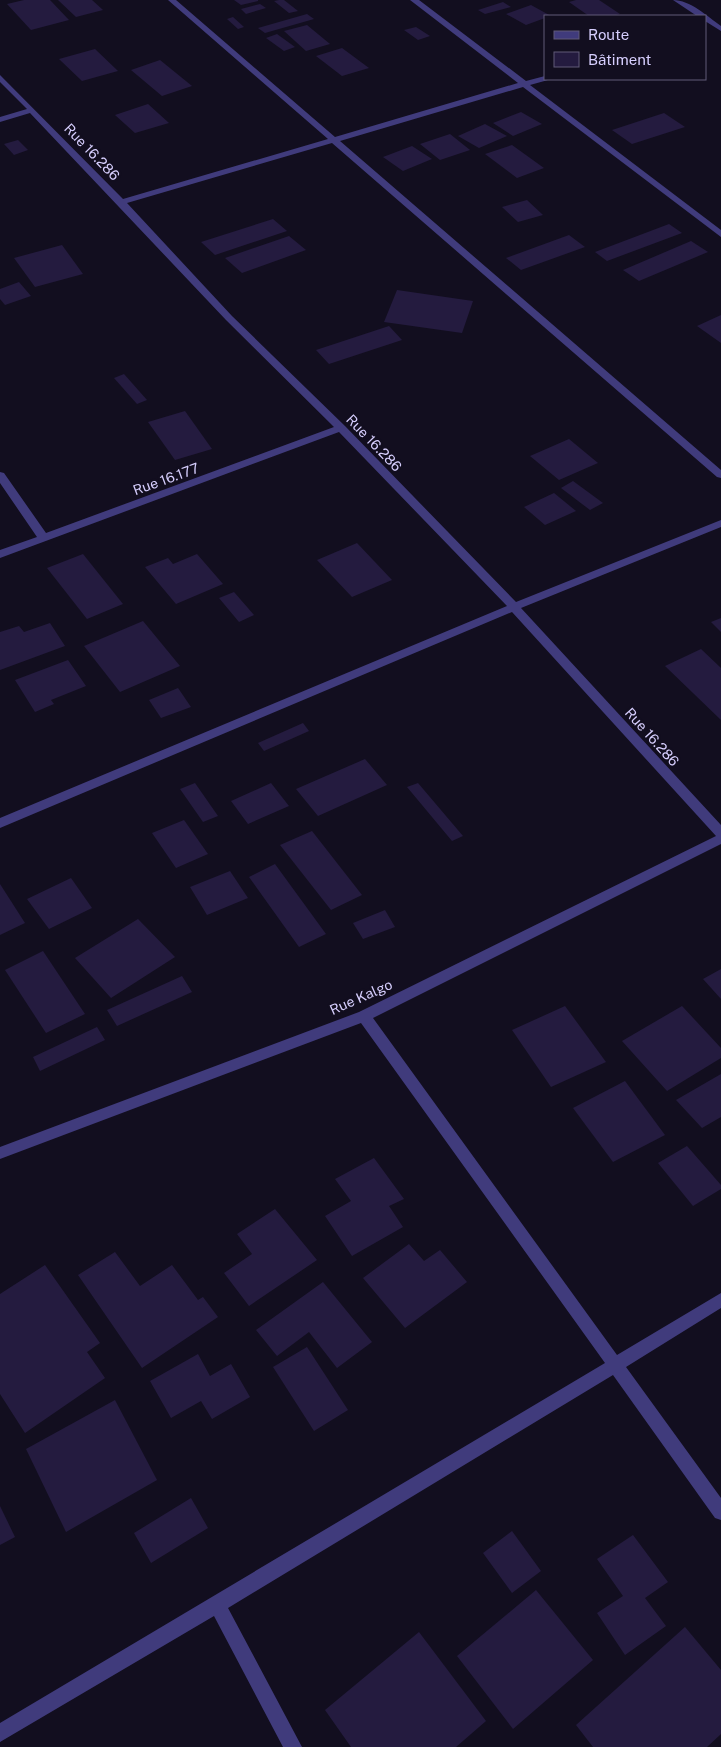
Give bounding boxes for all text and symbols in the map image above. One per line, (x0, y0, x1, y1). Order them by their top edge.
legend (544, 15, 706, 80)
text: Route (588, 26, 629, 43)
text: Bâtiment (588, 51, 651, 68)
street label: Rue 16.286 (61, 120, 123, 184)
street label: Rue 16.286 (343, 411, 405, 475)
street label: Rue 16.177 (131, 460, 201, 498)
street label: Rue 16.286 (622, 705, 682, 770)
street label: Rue Kalgo (327, 976, 395, 1018)

